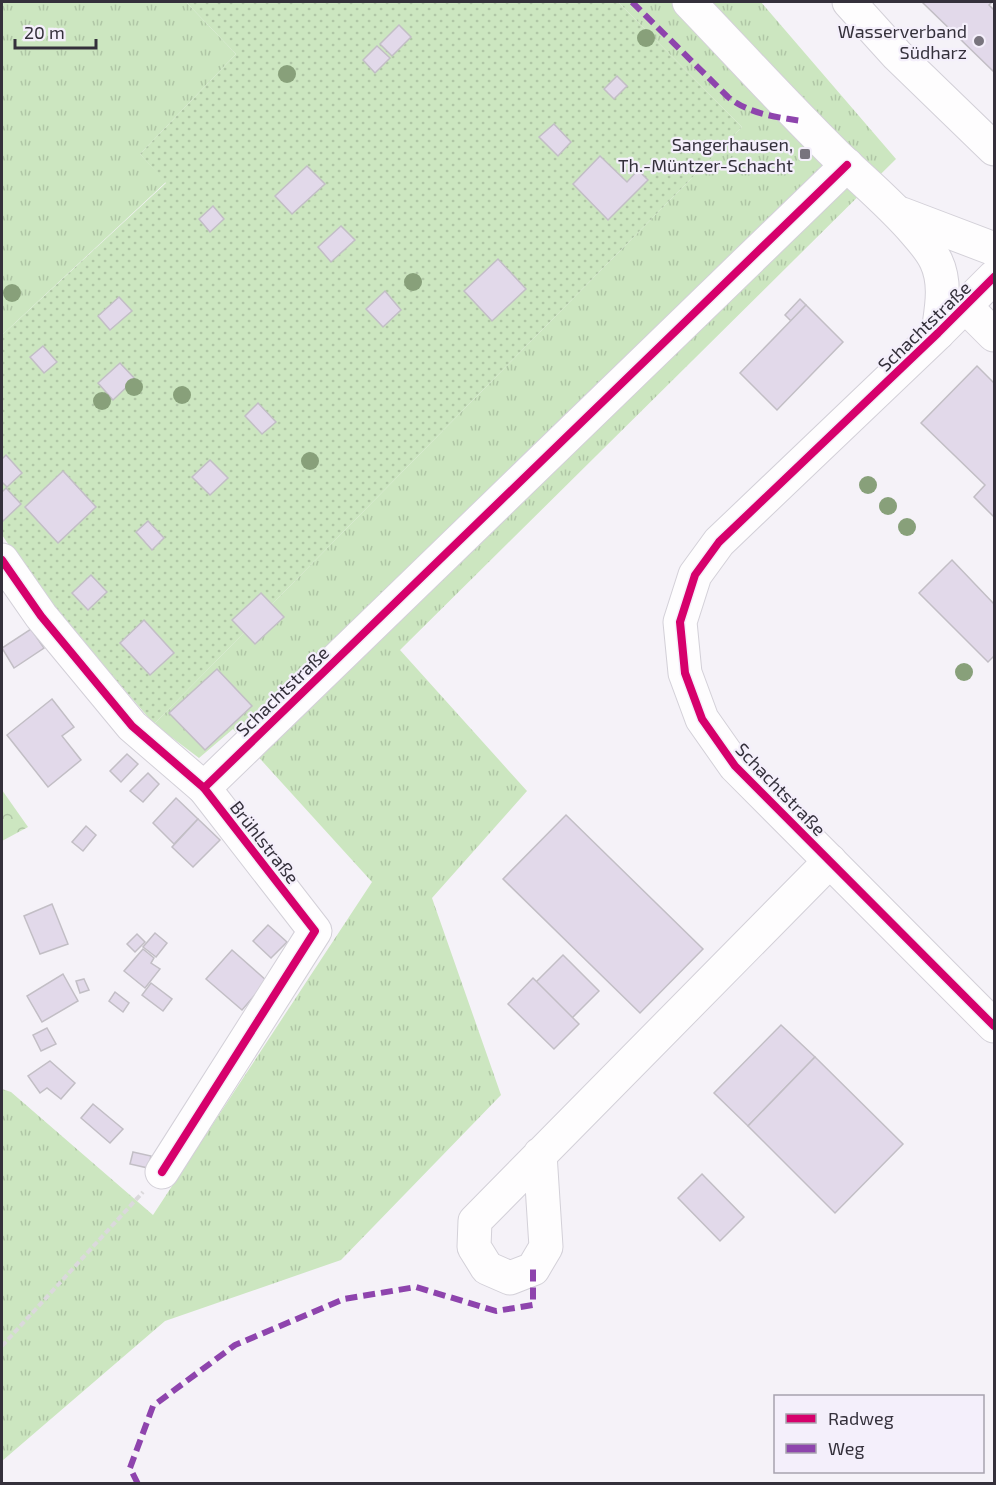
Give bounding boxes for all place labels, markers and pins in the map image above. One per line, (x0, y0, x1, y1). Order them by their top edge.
place label: Wasserverband Südharz (838, 20, 967, 63)
marker: Wasserverband Südharz (972, 34, 986, 48)
place label: Sangerhausen, Th.-Müntzer-Schacht (618, 133, 793, 176)
marker: Sangerhausen, Th.-Müntzer-Schacht (798, 147, 812, 161)

